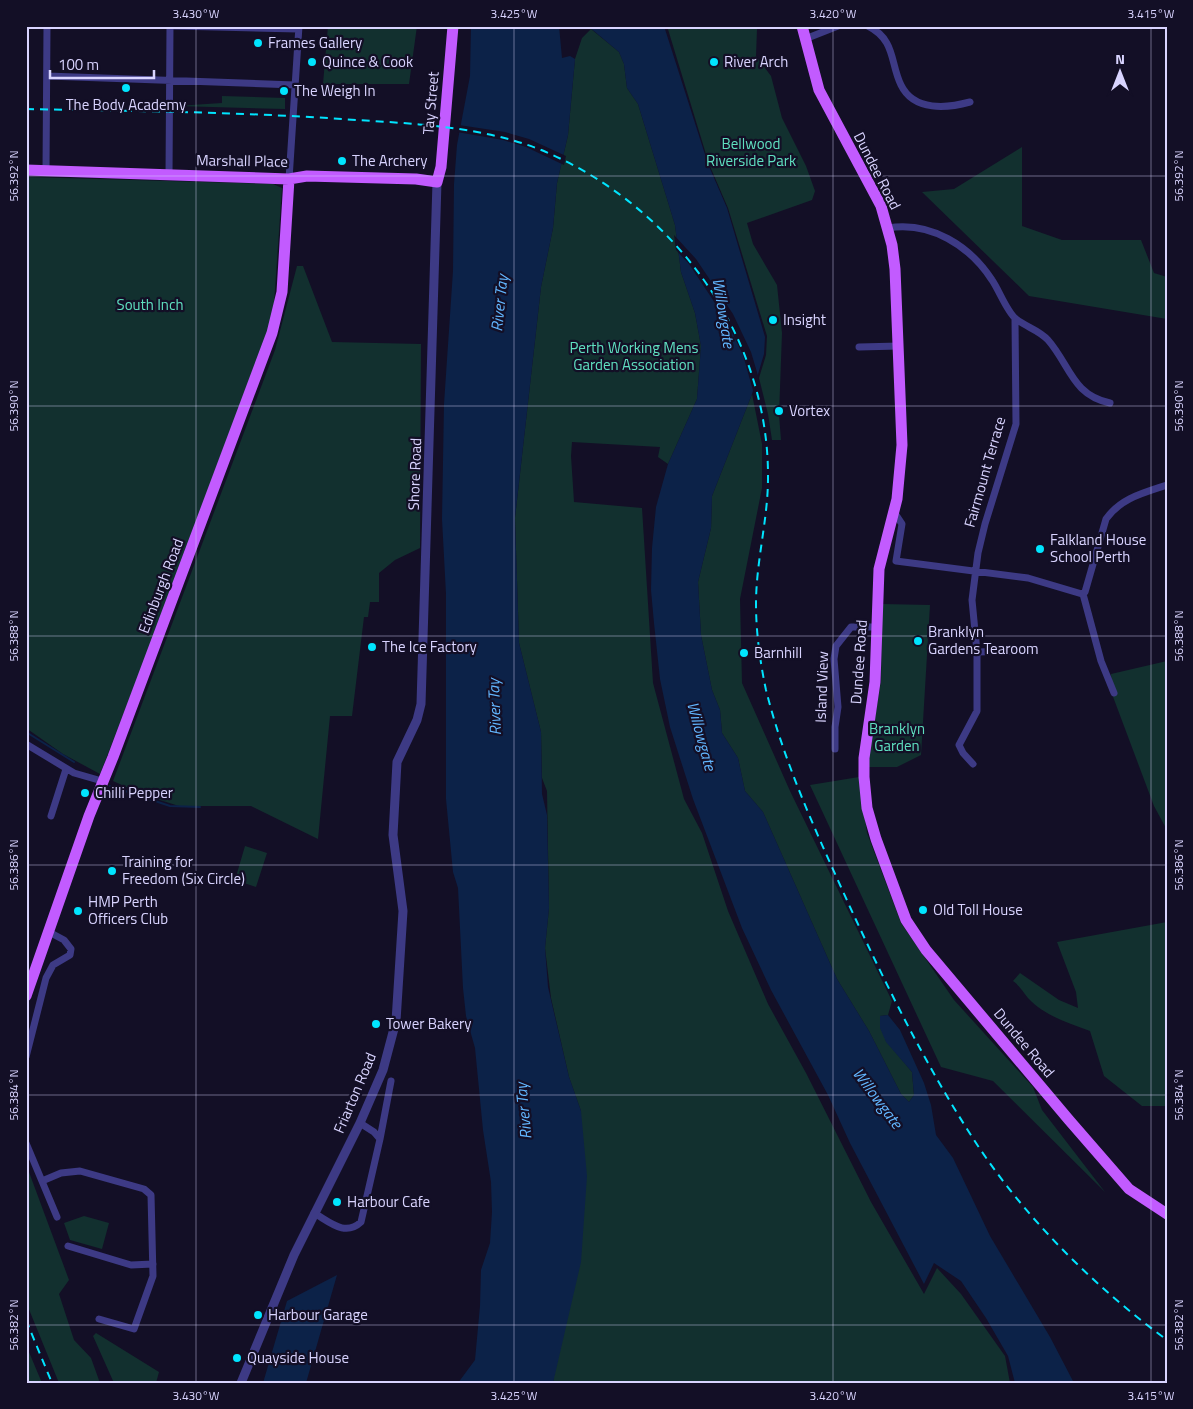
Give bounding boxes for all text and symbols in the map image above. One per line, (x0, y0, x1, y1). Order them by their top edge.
text: 3.430°W (173, 4, 220, 23)
text: 3.425°W (491, 4, 538, 23)
text: 3.420°W (810, 4, 857, 23)
text: 3.415°W (1128, 4, 1175, 23)
place label: Frames Gallery (268, 31, 362, 54)
marker: Frames Gallery (252, 37, 264, 49)
scale bar (50, 48, 154, 80)
north arrow (1096, 48, 1146, 98)
text: N (1115, 48, 1125, 69)
place label: Quince & Cook (322, 50, 413, 73)
place label: River Arch (724, 50, 788, 73)
text: 100 m (58, 53, 99, 76)
marker: Quince & Cook (306, 56, 318, 68)
marker: River Arch (708, 56, 720, 68)
street label: Tay Street (416, 70, 445, 135)
place label: The Weigh In (294, 79, 375, 102)
marker: The Body Academy (120, 82, 132, 94)
marker: The Weigh In (278, 85, 290, 97)
place label: The Body Academy (66, 93, 186, 116)
street label: Dundee Road (848, 128, 907, 214)
park label: Bellwood Riverside Park (706, 132, 796, 172)
street label: Marshall Place (196, 148, 288, 173)
place label: The Archery (352, 149, 427, 172)
text: 56.392°N (4, 150, 23, 202)
text: 56.392°N (1169, 150, 1188, 202)
marker: The Archery (336, 155, 348, 167)
water label: River Tay (484, 272, 514, 333)
water label: Willowgate (707, 276, 742, 351)
park label: South Inch (117, 293, 183, 316)
place label: Insight (783, 308, 827, 331)
marker: Insight (767, 314, 779, 326)
park label: Perth Working Mens Garden Association (570, 336, 699, 376)
text: 56.390°N (4, 380, 23, 432)
text: 56.390°N (1169, 380, 1188, 432)
place label: Vortex (789, 399, 830, 422)
marker: Vortex (773, 405, 785, 417)
street label: Fairmount Terrace (958, 414, 1011, 530)
street label: Shore Road (402, 437, 427, 511)
place label: Falkland House School Perth (1050, 528, 1146, 568)
street label: Edinburgh Road (132, 535, 189, 637)
marker: Falkland House School Perth (1034, 543, 1046, 555)
text: 56.388°N (4, 610, 23, 662)
text: 56.388°N (1169, 610, 1188, 662)
street label: Dundee Road (844, 619, 873, 705)
place label: Branklyn Gardens Tearoom (928, 620, 1039, 660)
place label: The Ice Factory (382, 635, 477, 658)
marker: Branklyn Gardens Tearoom (912, 635, 924, 647)
marker: The Ice Factory (366, 641, 378, 653)
place label: Barnhill (754, 641, 802, 664)
marker: Barnhill (738, 647, 750, 659)
street label: Island View (809, 651, 834, 723)
water label: River Tay (481, 676, 507, 736)
water label: Willowgate (681, 699, 723, 775)
park label: Branklyn Garden (869, 717, 925, 757)
place label: Chilli Pepper (95, 781, 173, 804)
marker: Chilli Pepper (79, 787, 91, 799)
text: 56.386°N (4, 839, 23, 891)
text: 56.386°N (1169, 839, 1188, 891)
place label: Training for Freedom (Six Circle) (122, 850, 245, 890)
marker: Training for Freedom (Six Circle) (106, 865, 118, 877)
place label: HMP Perth Officers Club (88, 890, 168, 930)
place label: Old Toll House (933, 898, 1023, 921)
marker: Old Toll House (917, 904, 929, 916)
marker: HMP Perth Officers Club (72, 905, 84, 917)
street label: Dundee Road (988, 1003, 1060, 1082)
place label: Tower Bakery (386, 1012, 472, 1035)
marker: Tower Bakery (370, 1018, 382, 1030)
street label: Friarton Road (327, 1049, 382, 1137)
water label: Willowgate (847, 1063, 910, 1135)
text: 56.384°N (4, 1069, 23, 1121)
text: 56.384°N (1169, 1069, 1188, 1121)
water label: River Tay (508, 1080, 537, 1140)
place label: Harbour Cafe (347, 1190, 430, 1213)
marker: Harbour Cafe (331, 1196, 343, 1208)
text: 56.382°N (4, 1299, 23, 1351)
text: 56.382°N (1169, 1299, 1188, 1351)
place label: Harbour Garage (268, 1303, 368, 1326)
marker: Harbour Garage (252, 1309, 264, 1321)
place label: Quayside House (247, 1346, 349, 1369)
marker: Quayside House (231, 1352, 243, 1364)
text: 3.430°W (173, 1386, 220, 1405)
text: 3.425°W (491, 1386, 538, 1405)
text: 3.420°W (810, 1386, 857, 1405)
text: 3.415°W (1128, 1386, 1175, 1405)

